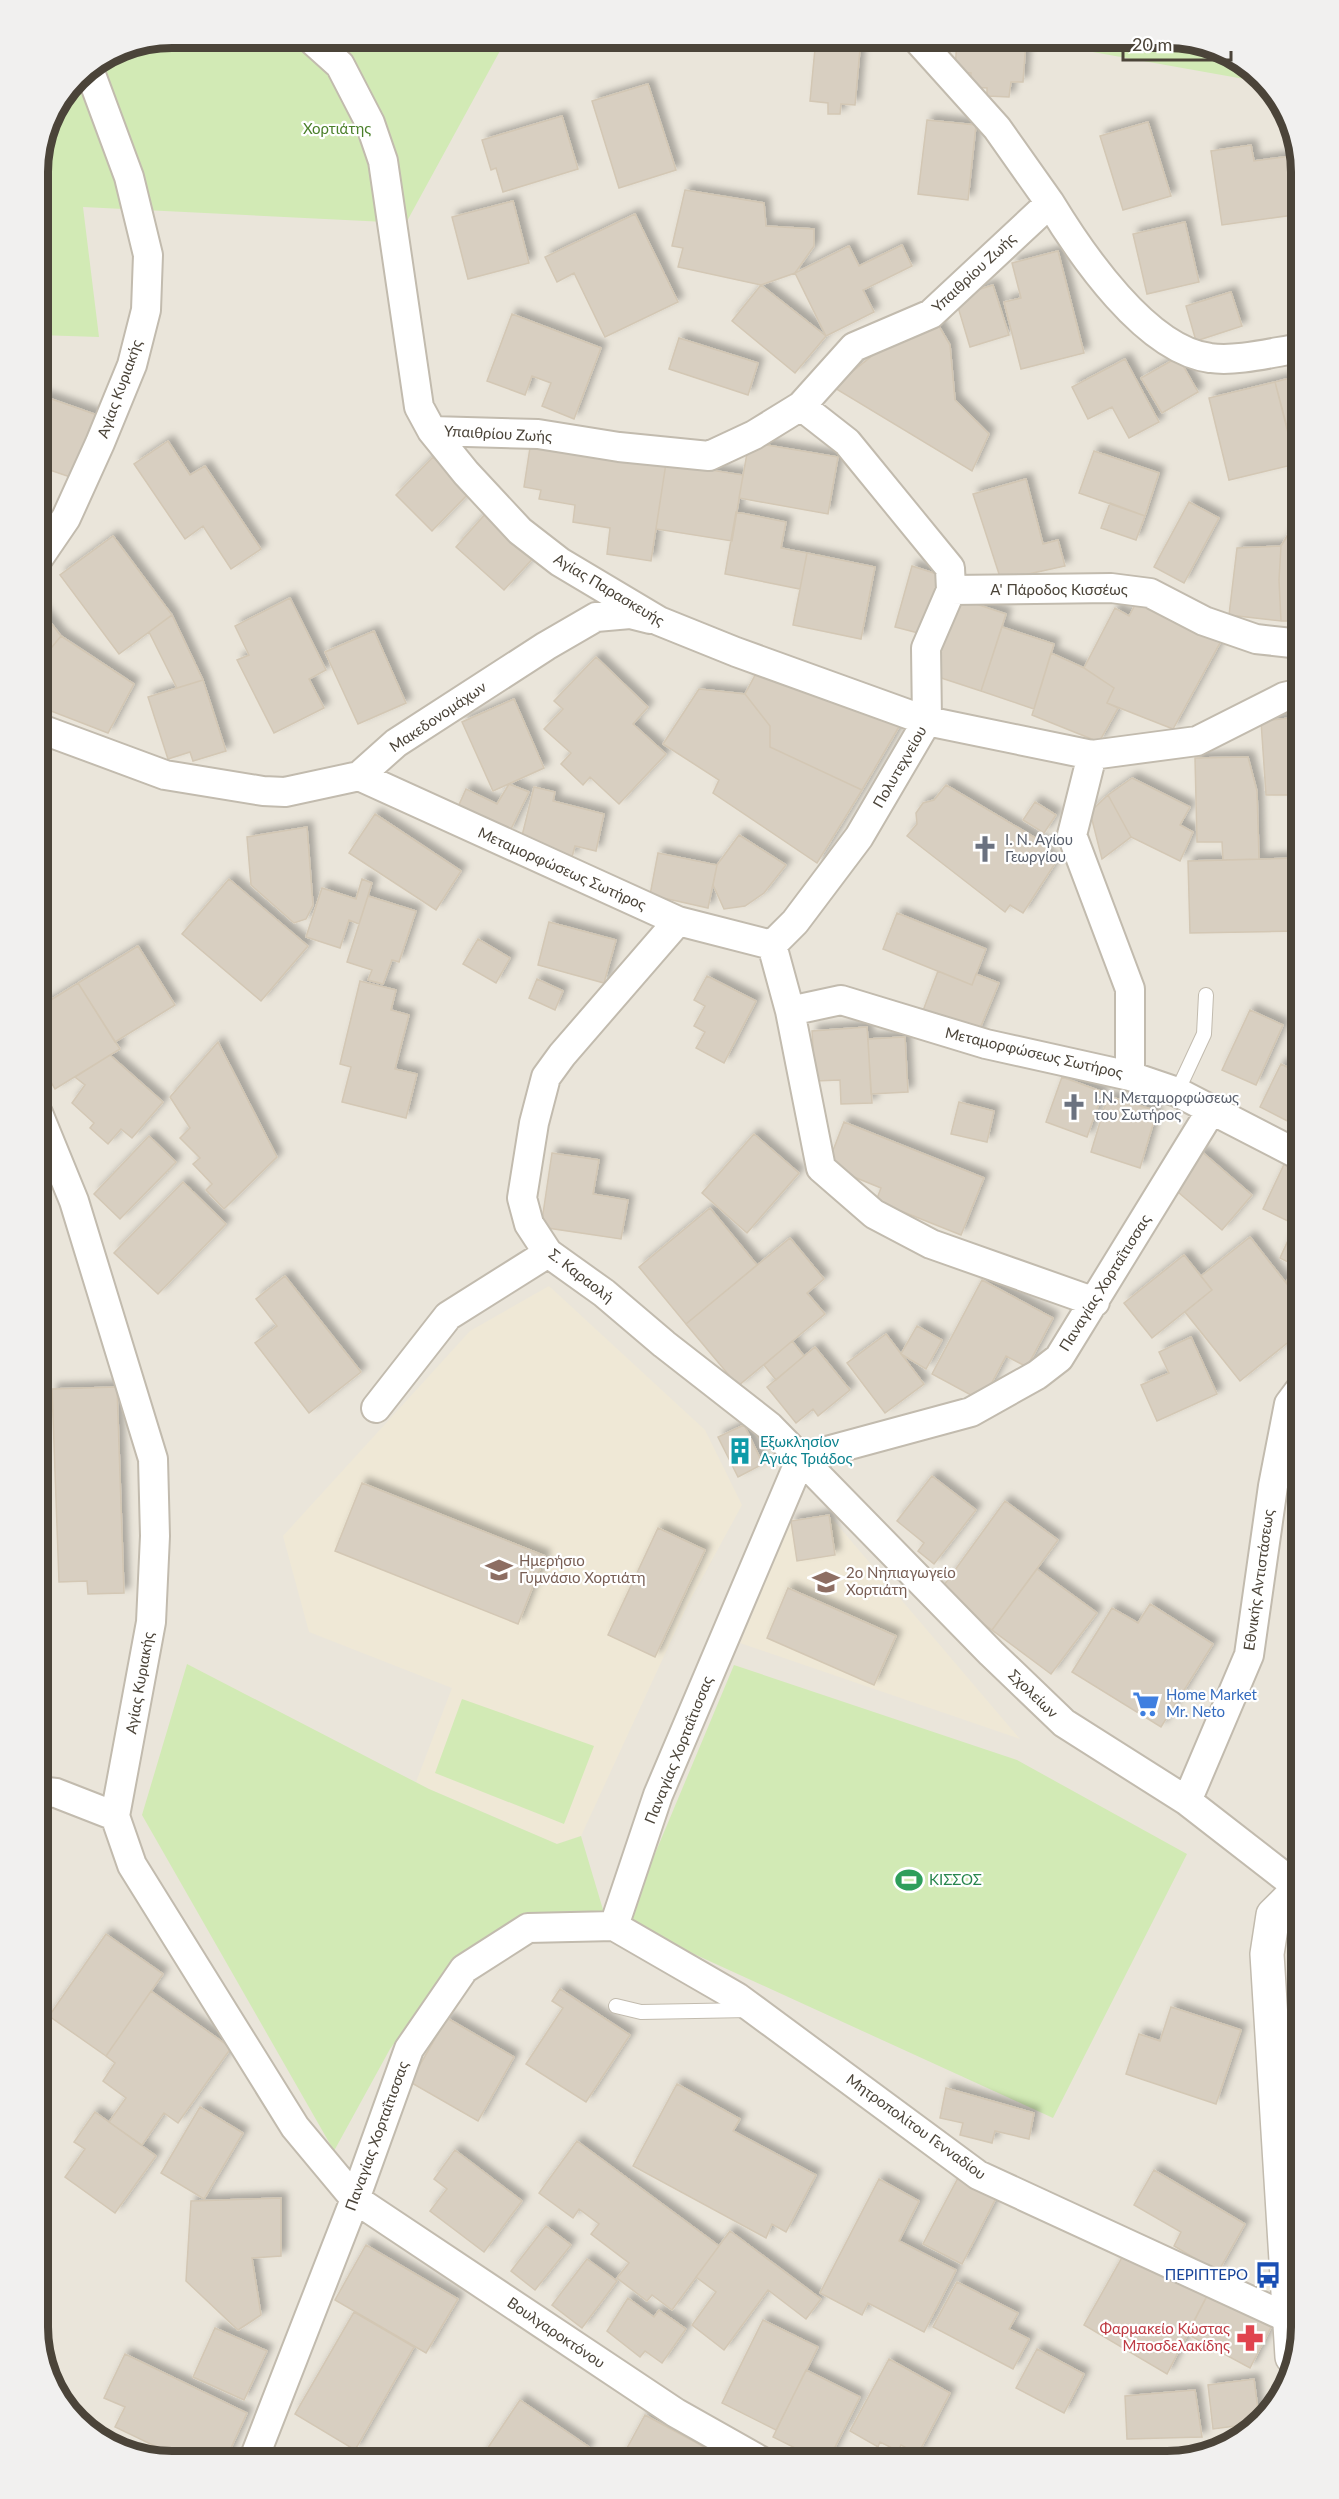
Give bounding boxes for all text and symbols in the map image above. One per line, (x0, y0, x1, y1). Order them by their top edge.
scale bar (1123, 24, 1231, 62)
text: 20 m (1132, 33, 1172, 55)
park label: Χορτιάτης (303, 119, 371, 137)
street label: Υπαιθρίου Ζωής (928, 229, 1019, 316)
street label: Αγίας Κυριακής (93, 337, 145, 440)
street label: Υπαιθρίου Ζωής (444, 421, 552, 445)
street label: Αγίας Παρασκευής (551, 549, 668, 629)
street label: Α' Πάροδος Κισσέως (990, 580, 1128, 598)
street label: Μακεδονομάχων (386, 677, 490, 755)
street label: Πολυτεχνείου (868, 722, 930, 811)
street label: Μεταμορφώσεως Σωτήρος (476, 823, 649, 913)
place label: Ι. Ν. Αγίου Γεωργίου (1005, 830, 1073, 865)
church icon: Ι. Ν. Αγίου Γεωργίου (970, 834, 1000, 864)
street label: Μεταμορφώσεως Σωτήρος (943, 1023, 1125, 1081)
place label: I.N. Μεταμορφώσεως του Σωτήρος (1094, 1088, 1239, 1123)
church icon: I.N. Μεταμορφώσεως του Σωτήρος (1059, 1092, 1089, 1122)
street label: Παναγίας Χορταΐτισσας (1055, 1211, 1154, 1354)
street label: Σ. Καραολή (546, 1244, 618, 1306)
place label: Εξωκλησίον Αγιάς Τριάδος (760, 1432, 853, 1467)
building icon: Εξωκλησίον Αγιάς Τριάδος (725, 1436, 755, 1466)
street label: Εθνικής Αντιστάσεως (1239, 1508, 1277, 1652)
place label: Ημερήσιο Γυμνάσιο Χορτιάτη (519, 1551, 646, 1586)
school or university icon: Ημερήσιο Γυμνάσιο Χορτιάτη (484, 1555, 514, 1585)
place label: 2ο Νηπιαγωγείο Χορτιάτη (846, 1563, 956, 1598)
school or university icon: 2ο Νηπιαγωγείο Χορτιάτη (811, 1567, 841, 1597)
street label: Αγίας Κυριακής (121, 1630, 157, 1735)
street label: Σχολείων (1005, 1665, 1062, 1721)
street label: Παναγίας Χορταΐτισσας (640, 1673, 716, 1826)
place label: Home Market Mr. Neto (1166, 1685, 1257, 1720)
supermarket icon: Home Market Mr. Neto (1131, 1689, 1161, 1719)
sports icon: ΚΙΣΣΟΣ (894, 1865, 924, 1895)
place label: ΚΙΣΣΟΣ (929, 1870, 982, 1888)
street label: Παναγίας Χορταΐτισσας (341, 2058, 412, 2213)
street label: Μητροπολίτου Γενναδίου (843, 2070, 990, 2183)
bus stop icon: ΠΕΡΙΠΤΕΡΟ (1253, 2260, 1283, 2290)
place label: ΠΕΡΙΠΤΕΡΟ (1165, 2265, 1248, 2283)
street label: Βουλγαροκτόνου (504, 2293, 609, 2371)
place label: Φαρμακείο Κώστας Μποσδελακίδης (1099, 2319, 1230, 2354)
pharmacy icon: Φαρμακείο Κώστας Μποσδελακίδης (1235, 2323, 1265, 2353)

